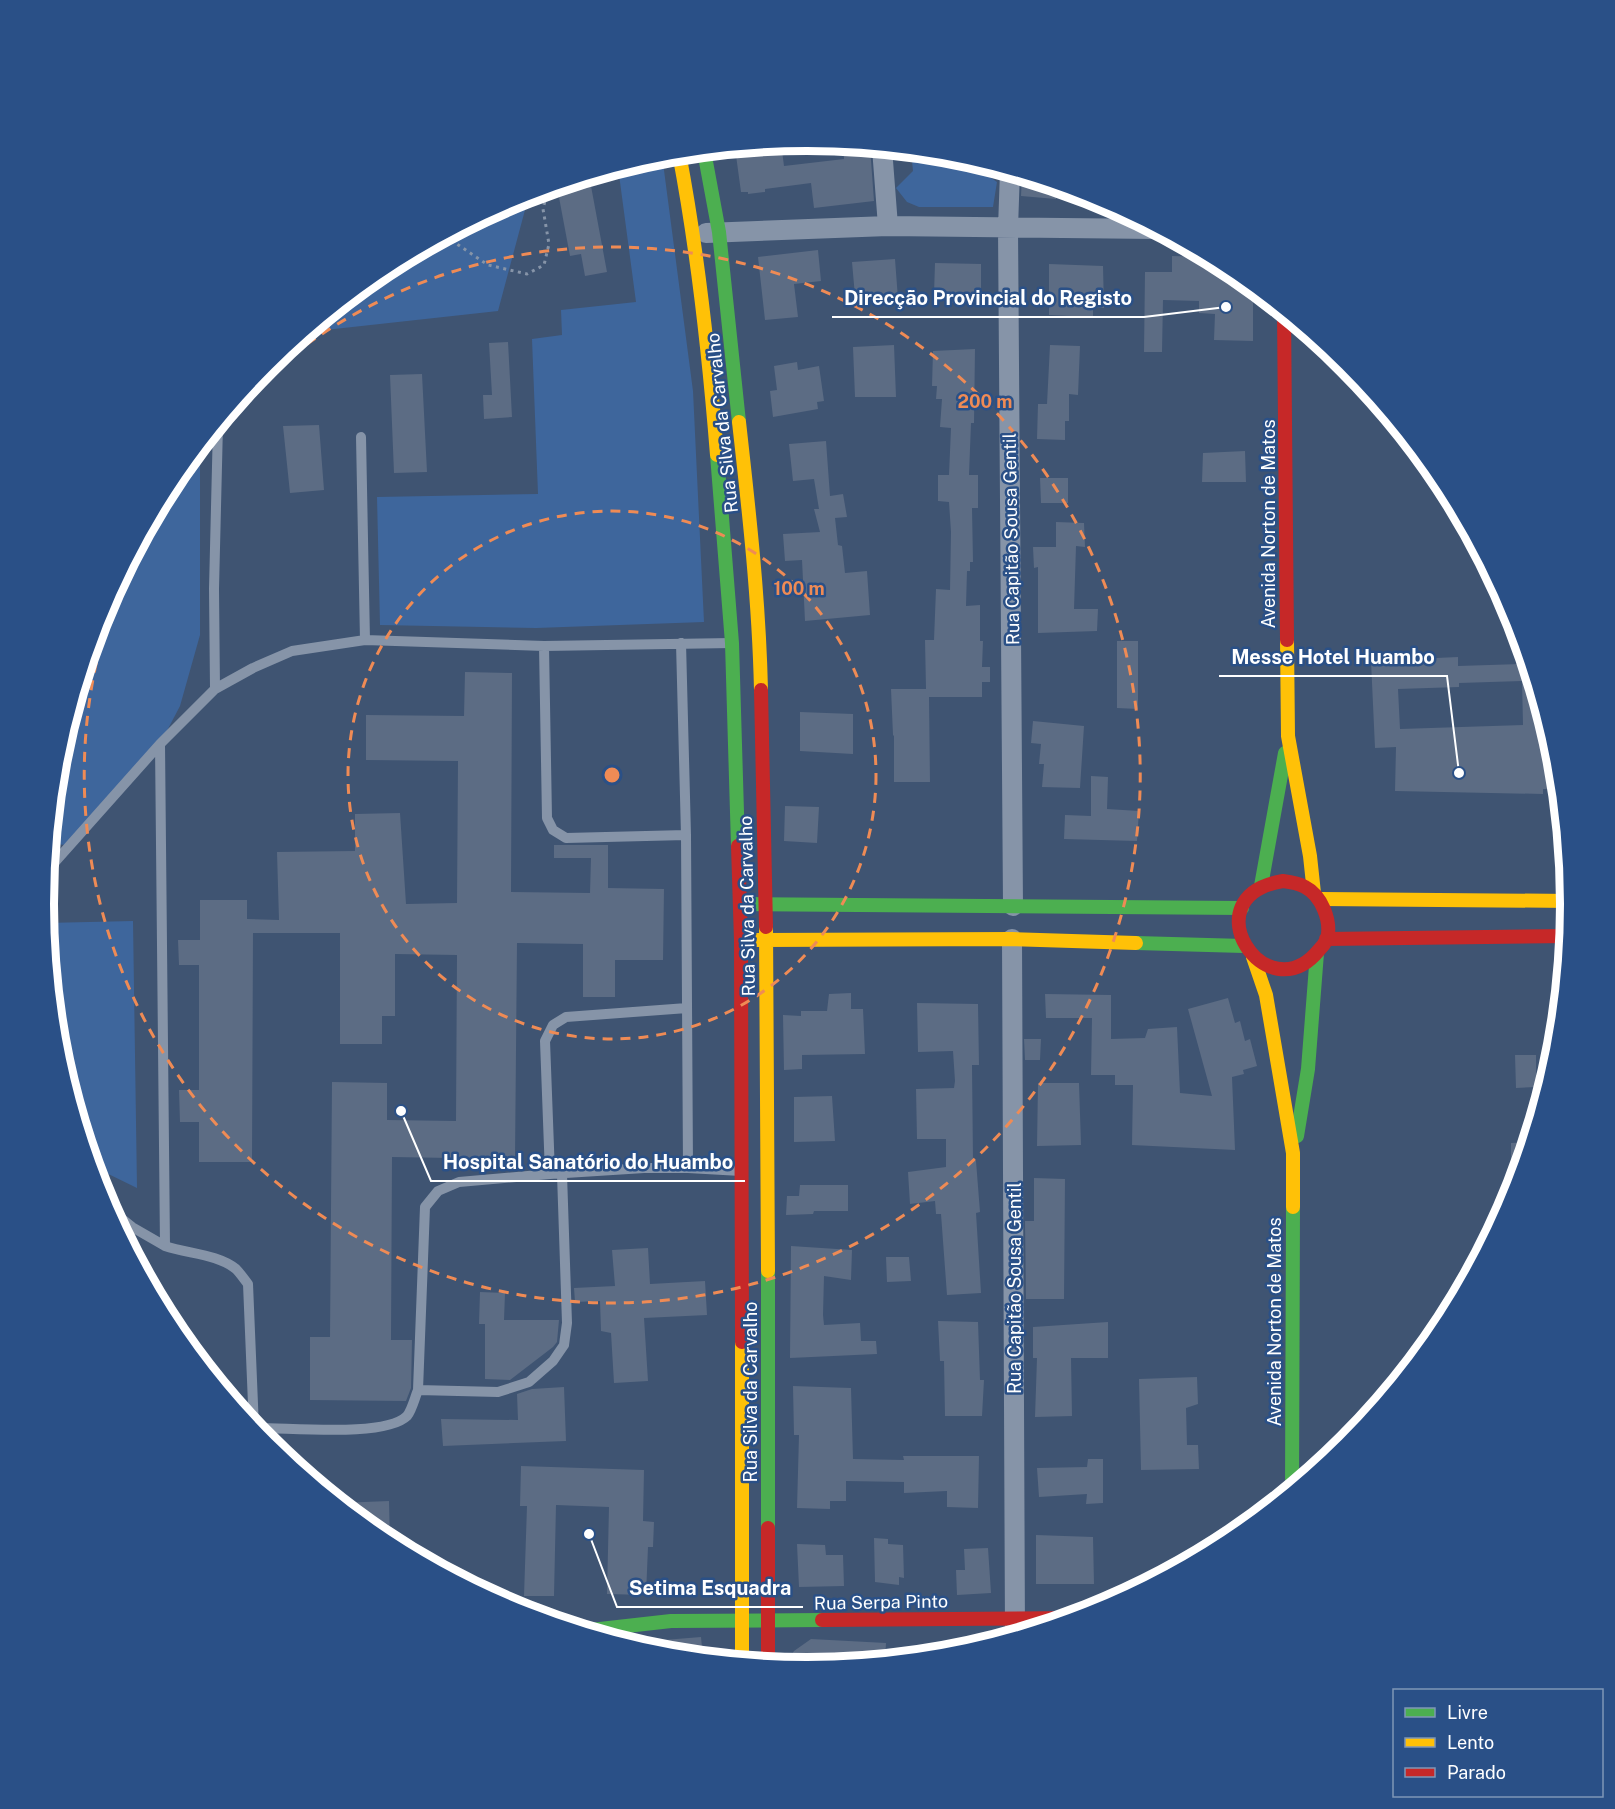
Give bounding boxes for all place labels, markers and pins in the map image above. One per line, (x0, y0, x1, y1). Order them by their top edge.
callout: Direcção Provincial do Registo (832, 279, 1144, 317)
callout: Messe Hotel Huambo (1219, 638, 1447, 676)
centre of rings (602, 765, 622, 785)
callout: Hospital Sanatório do Huambo (431, 1143, 745, 1181)
callout: Setima Esquadra (617, 1569, 803, 1607)

